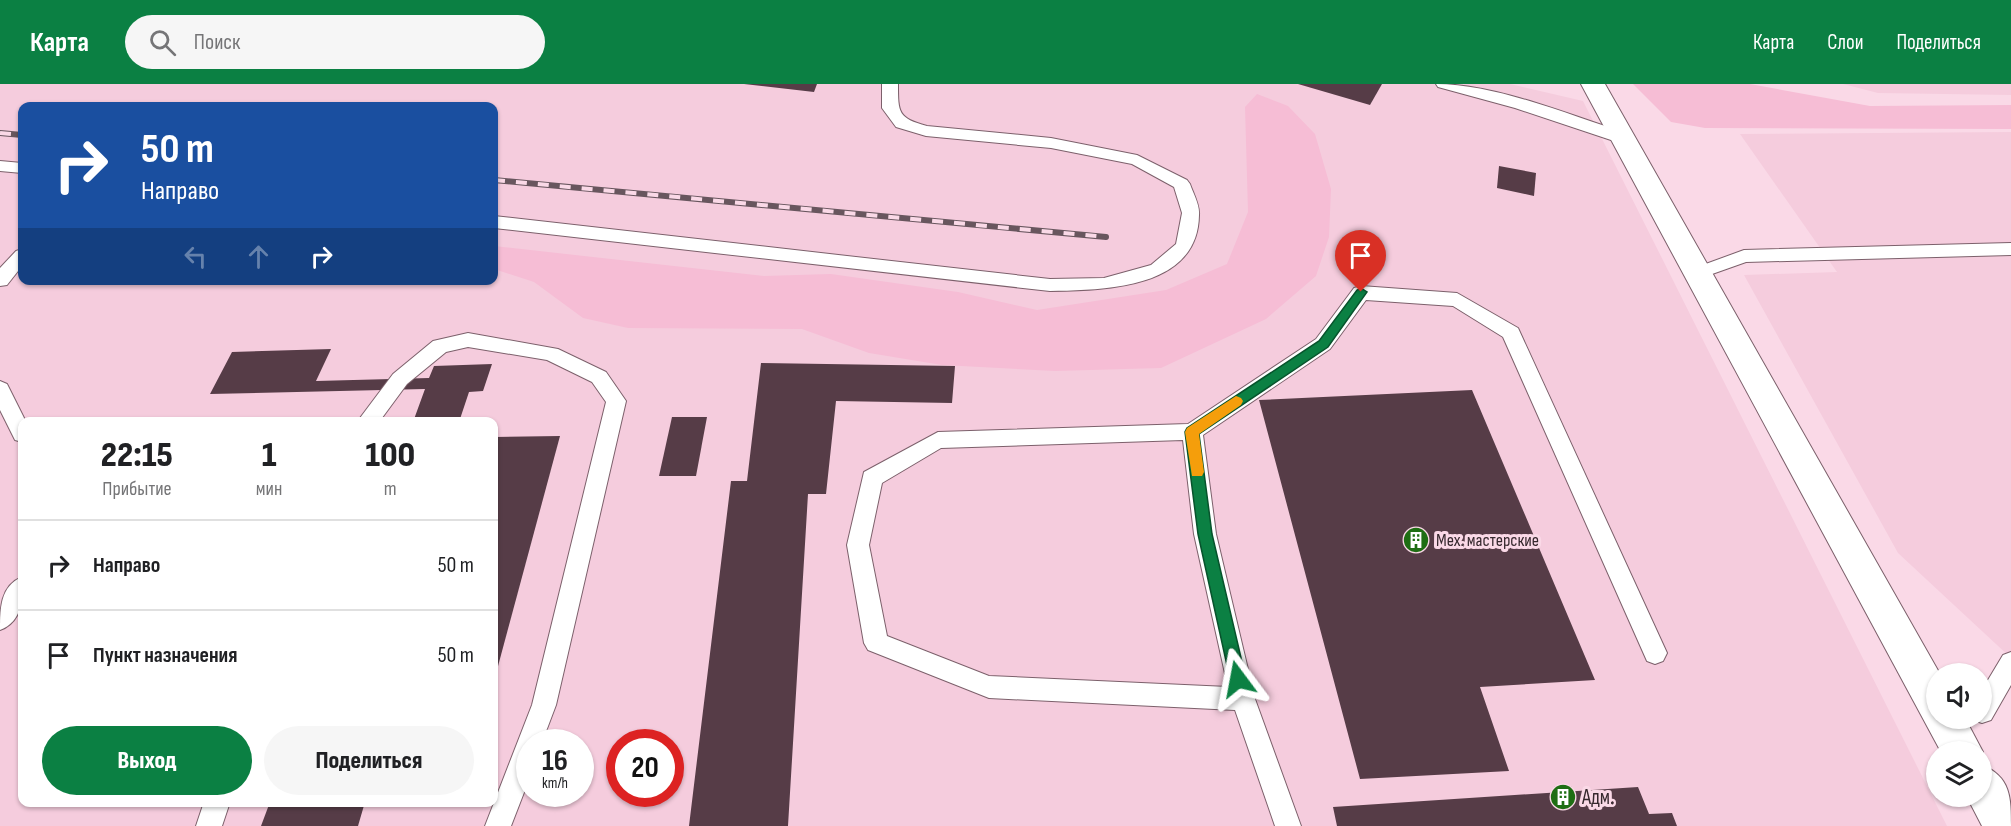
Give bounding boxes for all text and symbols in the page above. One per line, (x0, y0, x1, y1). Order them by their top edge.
search box (125, 15, 545, 69)
text: Карта (30, 26, 89, 59)
icon: search (146, 26, 179, 59)
text: Поиск (194, 29, 240, 56)
text: Карта (1753, 30, 1794, 55)
text: Слои (1827, 30, 1863, 55)
text: Поделиться (1896, 30, 1981, 55)
text: 50 m (141, 124, 214, 175)
icon: right (42, 126, 120, 204)
text: Направо (141, 175, 219, 207)
pin (1335, 230, 1386, 292)
icon: arrive (1344, 239, 1377, 272)
icon: left (179, 240, 212, 273)
icon: ahead (242, 240, 275, 273)
icon: right (305, 240, 338, 273)
text: 22:15 (101, 434, 173, 477)
text: 1 (262, 434, 276, 477)
text: 100 (365, 434, 415, 477)
text: Прибытие (102, 477, 172, 501)
text: мин (256, 477, 282, 501)
text: m (384, 477, 397, 501)
building icon: Мех. мастерские (1401, 525, 1431, 555)
place label: Мех. мастерские (1436, 530, 1539, 551)
icon: right (42, 549, 75, 582)
text: Направо (93, 552, 160, 579)
text: 50 m (438, 552, 474, 579)
icon: arrive (42, 639, 75, 672)
text: Пункт назначения (93, 642, 237, 669)
text: 50 m (438, 642, 474, 669)
position arrow (1206, 647, 1270, 711)
map controls (1926, 663, 1992, 807)
button: sound (1926, 663, 1992, 729)
button: Выход (42, 726, 252, 795)
button: Поделиться (264, 726, 474, 795)
speed limit sign: 20 (606, 729, 684, 807)
button: layers (1926, 741, 1992, 807)
text: 16 (542, 743, 568, 779)
text: km/h (542, 774, 568, 793)
building icon: Адм. (1548, 782, 1578, 812)
place label: Адм. (1581, 785, 1614, 810)

